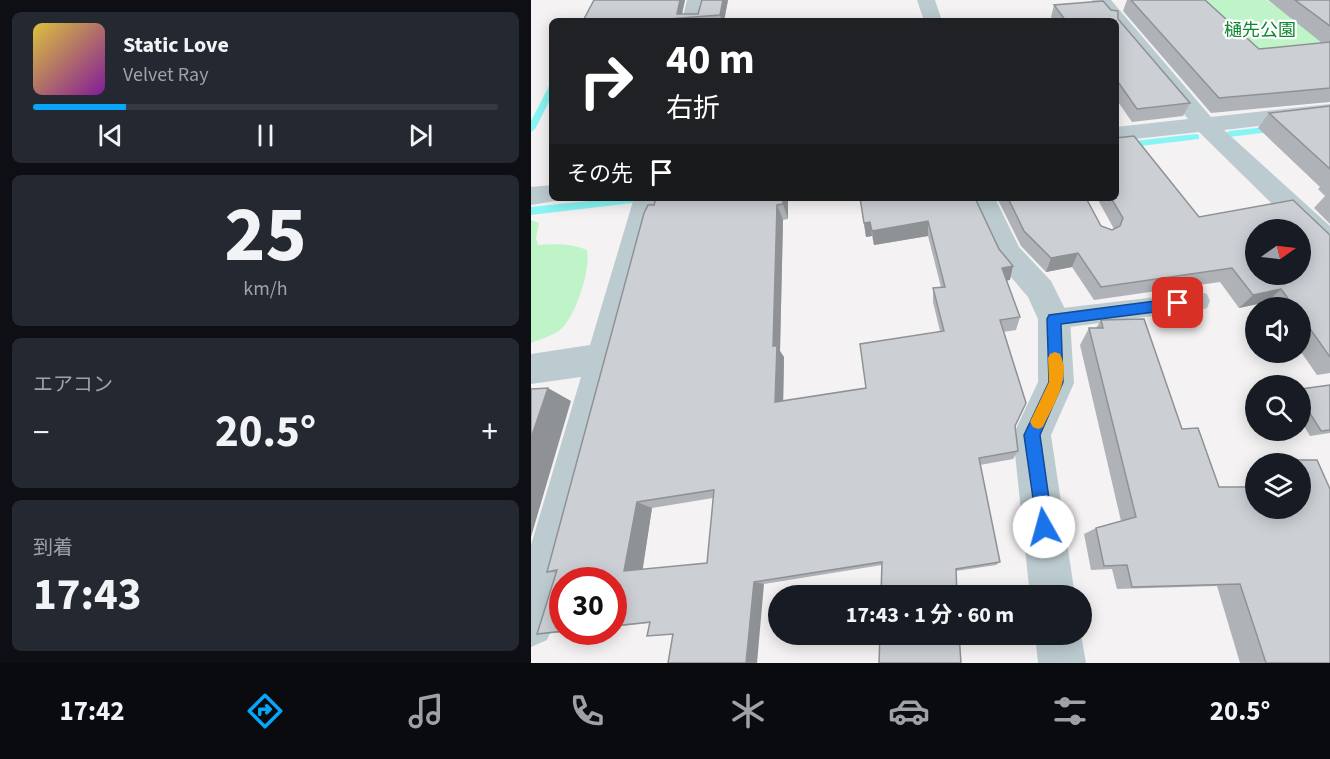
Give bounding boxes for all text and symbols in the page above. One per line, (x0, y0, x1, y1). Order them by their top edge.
park label: 樋先公園 (1224, 18, 1296, 43)
text: Static Love (123, 29, 229, 61)
text: 40 m (666, 30, 755, 90)
icon: right (567, 42, 645, 120)
text: Velvet Ray (123, 61, 209, 89)
text: 右折 (666, 89, 720, 128)
icon: previous (94, 119, 127, 152)
icon: pause (249, 119, 282, 152)
icon: next (404, 119, 437, 152)
icon: arrive (645, 156, 678, 189)
text: その先 (567, 158, 633, 190)
text: 25 (224, 180, 307, 291)
north arrow (1245, 219, 1311, 285)
map controls (1245, 219, 1311, 519)
text: km/h (243, 275, 288, 303)
pin (1152, 277, 1203, 328)
icon: arrive (1161, 286, 1194, 319)
button: sound (1245, 297, 1311, 363)
text: エアコン (33, 371, 113, 399)
button: search (1245, 375, 1311, 441)
text: 20.5° (215, 400, 316, 464)
text: − (33, 409, 49, 456)
text: + (482, 409, 498, 456)
button: layers (1245, 453, 1311, 519)
position arrow (1012, 495, 1076, 559)
text: 到着 (33, 534, 73, 562)
text: 17:43 (33, 563, 142, 627)
speed limit sign: 30 (549, 567, 627, 645)
text: 17:43 · 1 分 · 60 m (846, 599, 1014, 631)
icon: directions (244, 690, 286, 732)
icon: music (405, 690, 447, 732)
icon: phone (566, 690, 608, 732)
icon: climate (727, 690, 769, 732)
icon: car (888, 690, 930, 732)
icon: filters (1049, 690, 1091, 732)
text: 17:42 (60, 692, 125, 731)
text: 20.5° (1210, 692, 1270, 731)

